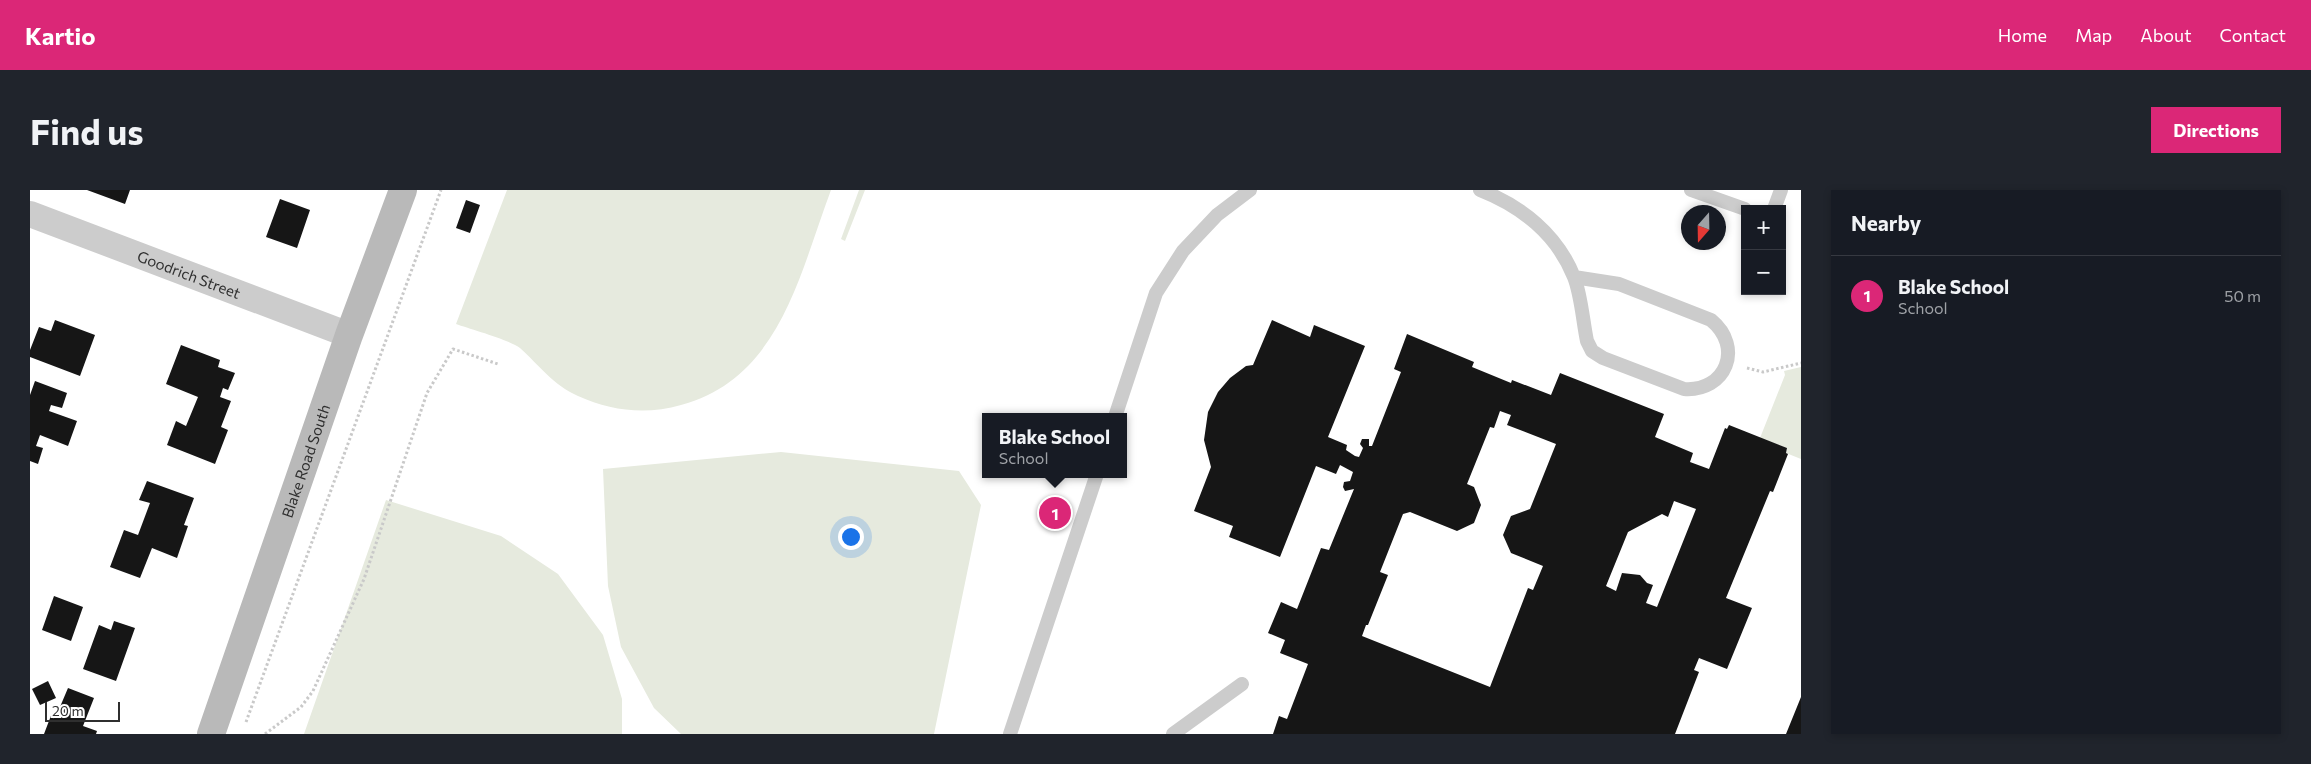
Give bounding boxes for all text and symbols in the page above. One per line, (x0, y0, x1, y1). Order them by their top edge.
text: Kartio (25, 21, 95, 50)
text: Home (1998, 24, 2047, 46)
text: Map (2075, 24, 2112, 46)
text: About (2140, 24, 2192, 46)
text: Contact (2220, 24, 2286, 46)
button: Directions (2151, 107, 2281, 153)
text: Find us (30, 109, 144, 152)
north arrow (1681, 205, 1726, 250)
map controls (1741, 205, 1786, 295)
button: + (1741, 205, 1786, 250)
text: Nearby (1851, 210, 1921, 235)
street label: Goodrich Street (135, 247, 243, 302)
button: − (1741, 250, 1786, 295)
text: Blake School (1898, 275, 2009, 298)
text: 1 (1863, 286, 1871, 305)
text: 50 m (2224, 286, 2261, 305)
text: School (1898, 298, 1948, 317)
street label: Blake Road South (278, 402, 333, 520)
popup (982, 413, 1127, 478)
text: Blake School (999, 425, 1110, 448)
text: School (999, 448, 1049, 467)
pin: 1 (1039, 494, 1071, 532)
your location (838, 524, 864, 550)
scale bar (45, 699, 120, 722)
text: 20 m (52, 702, 84, 719)

